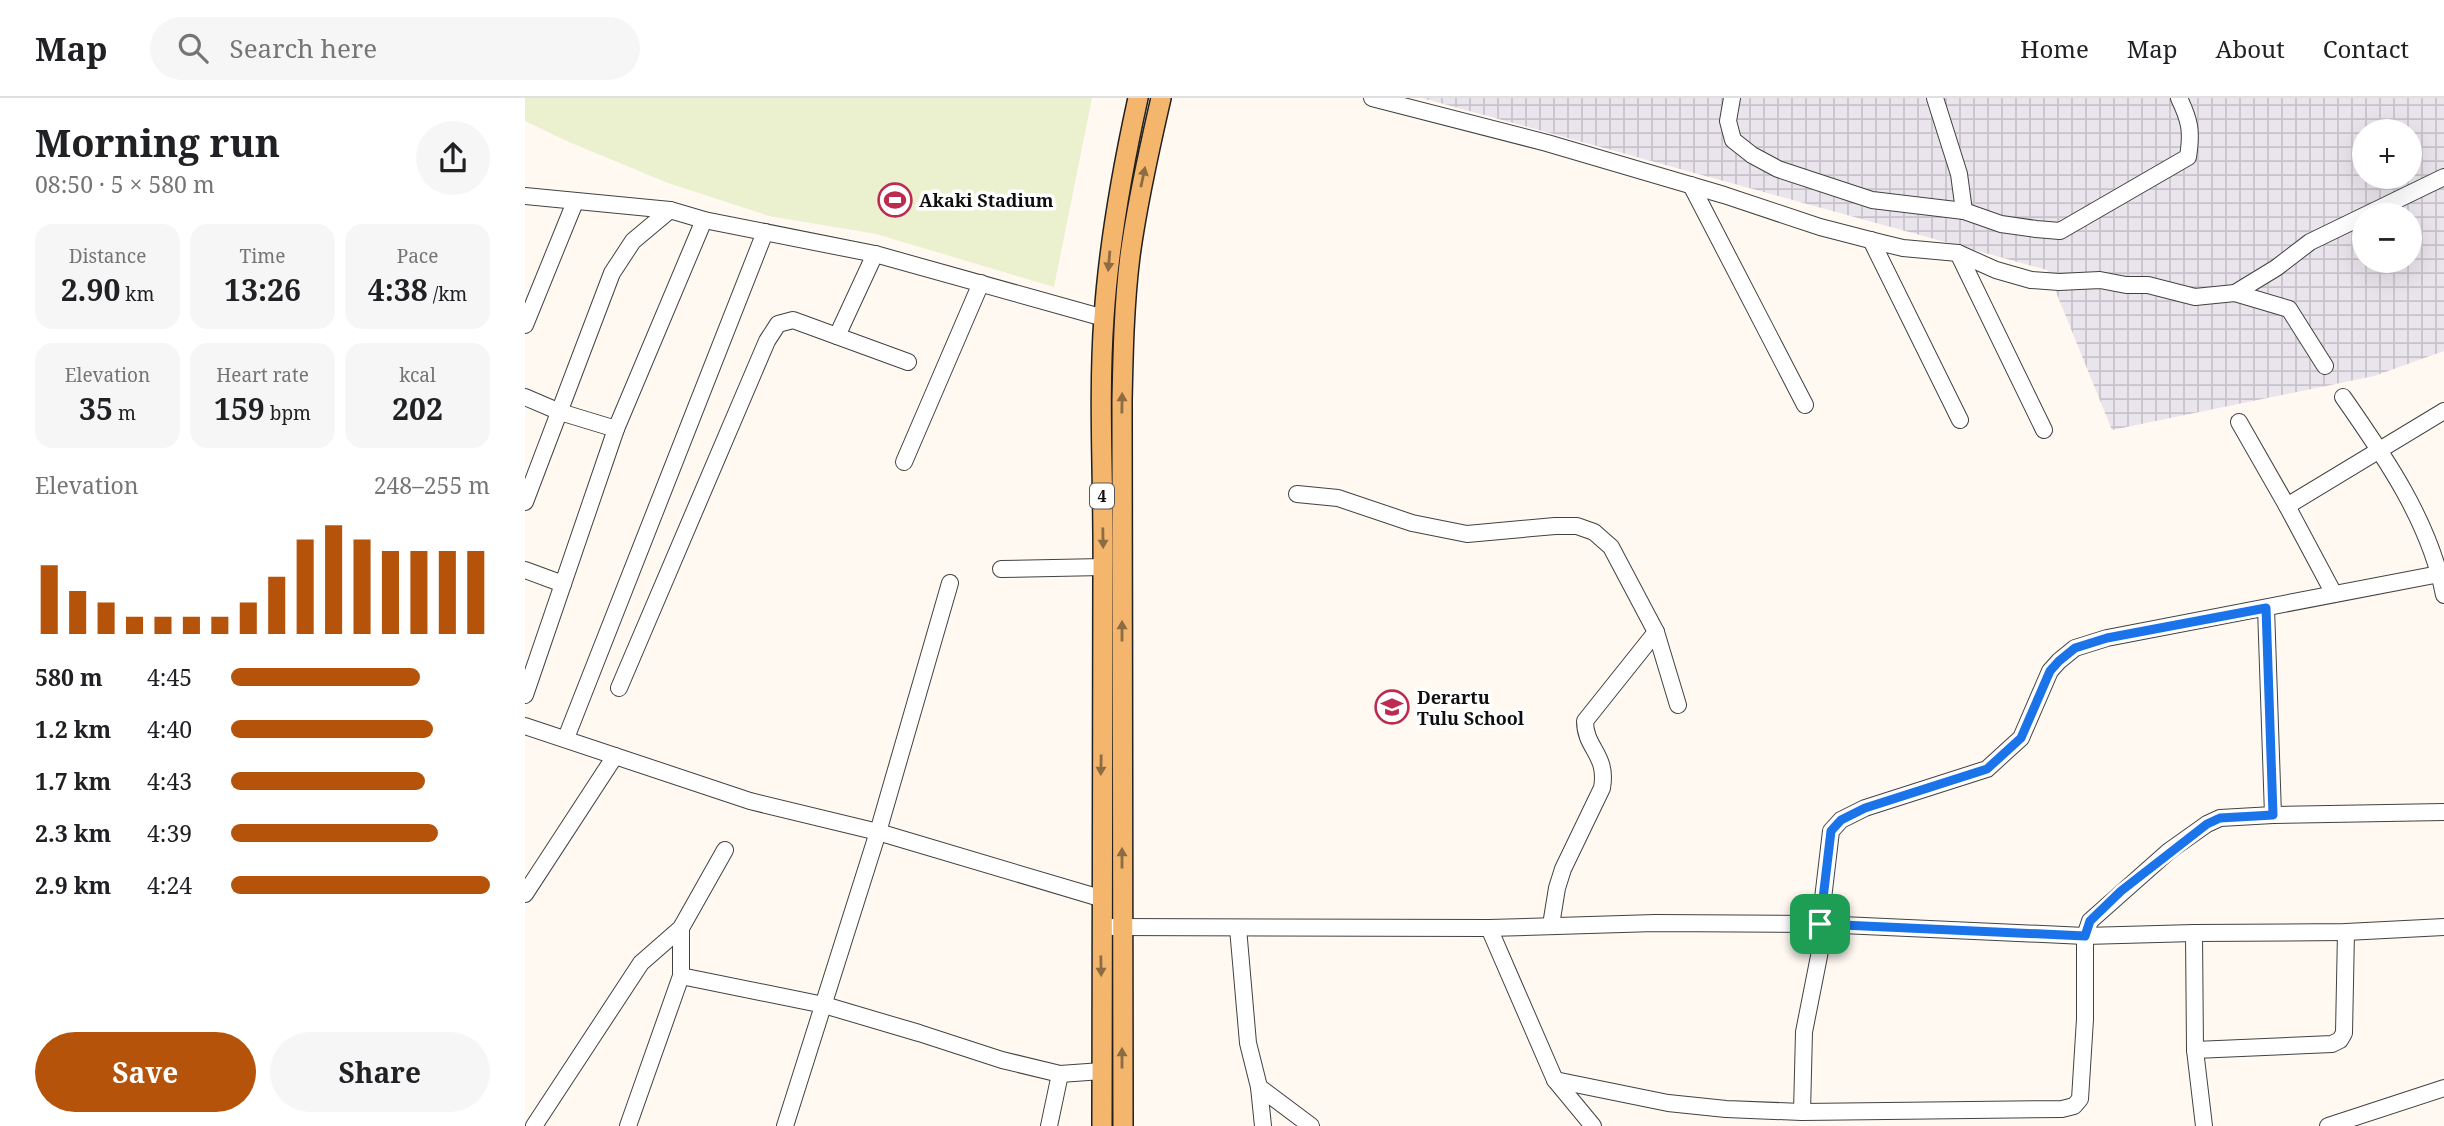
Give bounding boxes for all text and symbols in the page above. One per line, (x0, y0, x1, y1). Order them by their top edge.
search box (150, 17, 640, 80)
text: Map (35, 26, 108, 71)
icon: search (174, 29, 212, 67)
text: Search here (230, 30, 377, 66)
text: Home (2020, 32, 2089, 65)
text: Map (2127, 32, 2178, 65)
text: About (2216, 32, 2285, 65)
text: Contact (2323, 32, 2409, 65)
text: Morning run (35, 116, 280, 168)
map controls (2352, 119, 2422, 273)
button: + (2352, 119, 2422, 189)
button: share (416, 121, 490, 195)
one-way arrow (1138, 166, 1149, 188)
text: 08:50 · 5 × 580 m (35, 168, 215, 200)
sports icon: Akaki Stadium (876, 181, 914, 219)
place label: Akaki Stadium (919, 188, 1054, 212)
button: − (2352, 203, 2422, 273)
text: Distance (69, 243, 146, 269)
text: Time (240, 243, 285, 269)
text: Pace (397, 243, 438, 269)
one-way arrow (1103, 251, 1114, 273)
text: 2.90 (61, 269, 120, 310)
text: 13:26 (224, 269, 301, 310)
text: 4:38 (368, 269, 428, 310)
text: km (120, 281, 154, 307)
text: /km (428, 281, 467, 307)
text: Elevation (65, 362, 150, 388)
text: Heart rate (216, 362, 309, 388)
text: kcal (399, 362, 436, 388)
text: 35 (79, 388, 113, 429)
text: 159 (214, 388, 265, 429)
text: 202 (392, 388, 443, 429)
one-way arrow (1116, 392, 1128, 414)
text: m (113, 400, 136, 426)
text: bpm (265, 400, 311, 426)
text: Elevation (35, 469, 139, 501)
text: 248–255 m (374, 469, 490, 501)
road number: 4 (1090, 484, 1114, 508)
one-way arrow (1097, 527, 1109, 549)
one-way arrow (1116, 619, 1128, 641)
text: 580 m (35, 661, 103, 693)
text: 4:45 (147, 661, 192, 693)
place label: Derartu Tulu School (1417, 685, 1525, 730)
school or university icon: Derartu Tulu School (1373, 688, 1411, 726)
text: 1.2 km (35, 713, 111, 745)
text: 4:40 (147, 713, 192, 745)
one-way arrow (1095, 754, 1107, 776)
text: 1.7 km (35, 765, 111, 797)
text: 4:43 (147, 765, 192, 797)
text: 2.3 km (35, 817, 111, 849)
text: 4:39 (147, 817, 192, 849)
one-way arrow (1116, 847, 1128, 869)
text: 2.9 km (35, 869, 111, 901)
text: 4:24 (147, 869, 192, 901)
pin (1790, 894, 1850, 954)
icon: arrive (1801, 905, 1839, 943)
one-way arrow (1095, 955, 1107, 977)
button: Save (35, 1032, 256, 1112)
button: Share (270, 1032, 490, 1112)
one-way arrow (1116, 1047, 1128, 1069)

